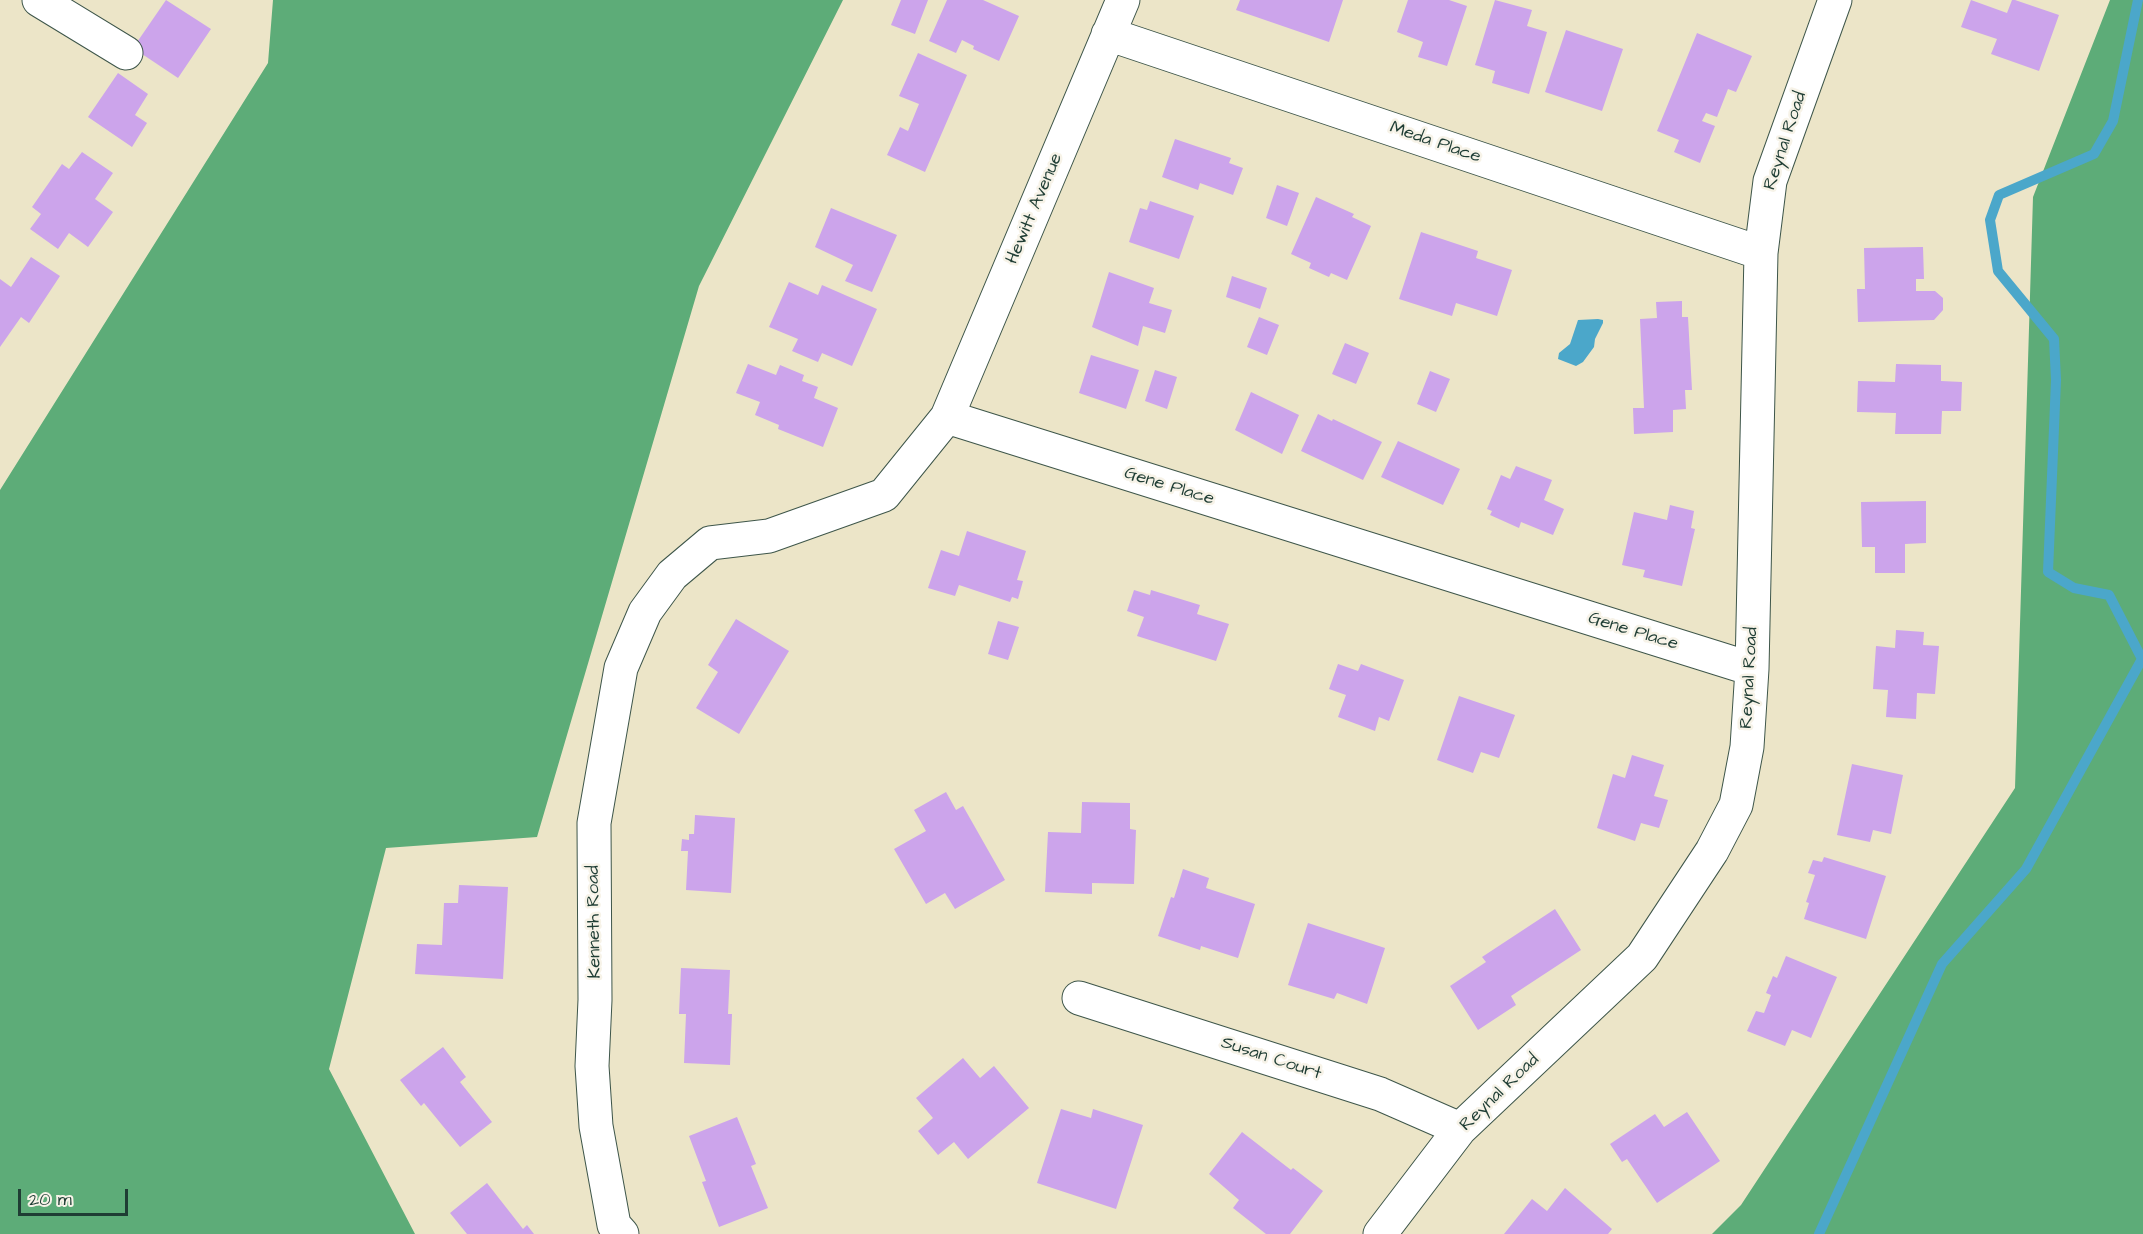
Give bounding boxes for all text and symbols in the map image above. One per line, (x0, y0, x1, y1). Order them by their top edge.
street label: Reynal Road (1760, 89, 1812, 193)
street label: Meda Place (1387, 117, 1483, 169)
street label: Hewitt Avenue (1002, 150, 1068, 268)
street label: Gene Place (1121, 463, 1217, 511)
street label: Gene Place (1585, 608, 1681, 656)
street label: Reynal Road (1737, 627, 1763, 729)
street label: Kenneth Road (583, 865, 607, 979)
street label: Susan Court (1218, 1033, 1324, 1085)
street label: Reynal Road (1456, 1050, 1544, 1136)
scale bar (21, 1177, 130, 1215)
text: 20 m (29, 1187, 72, 1212)

